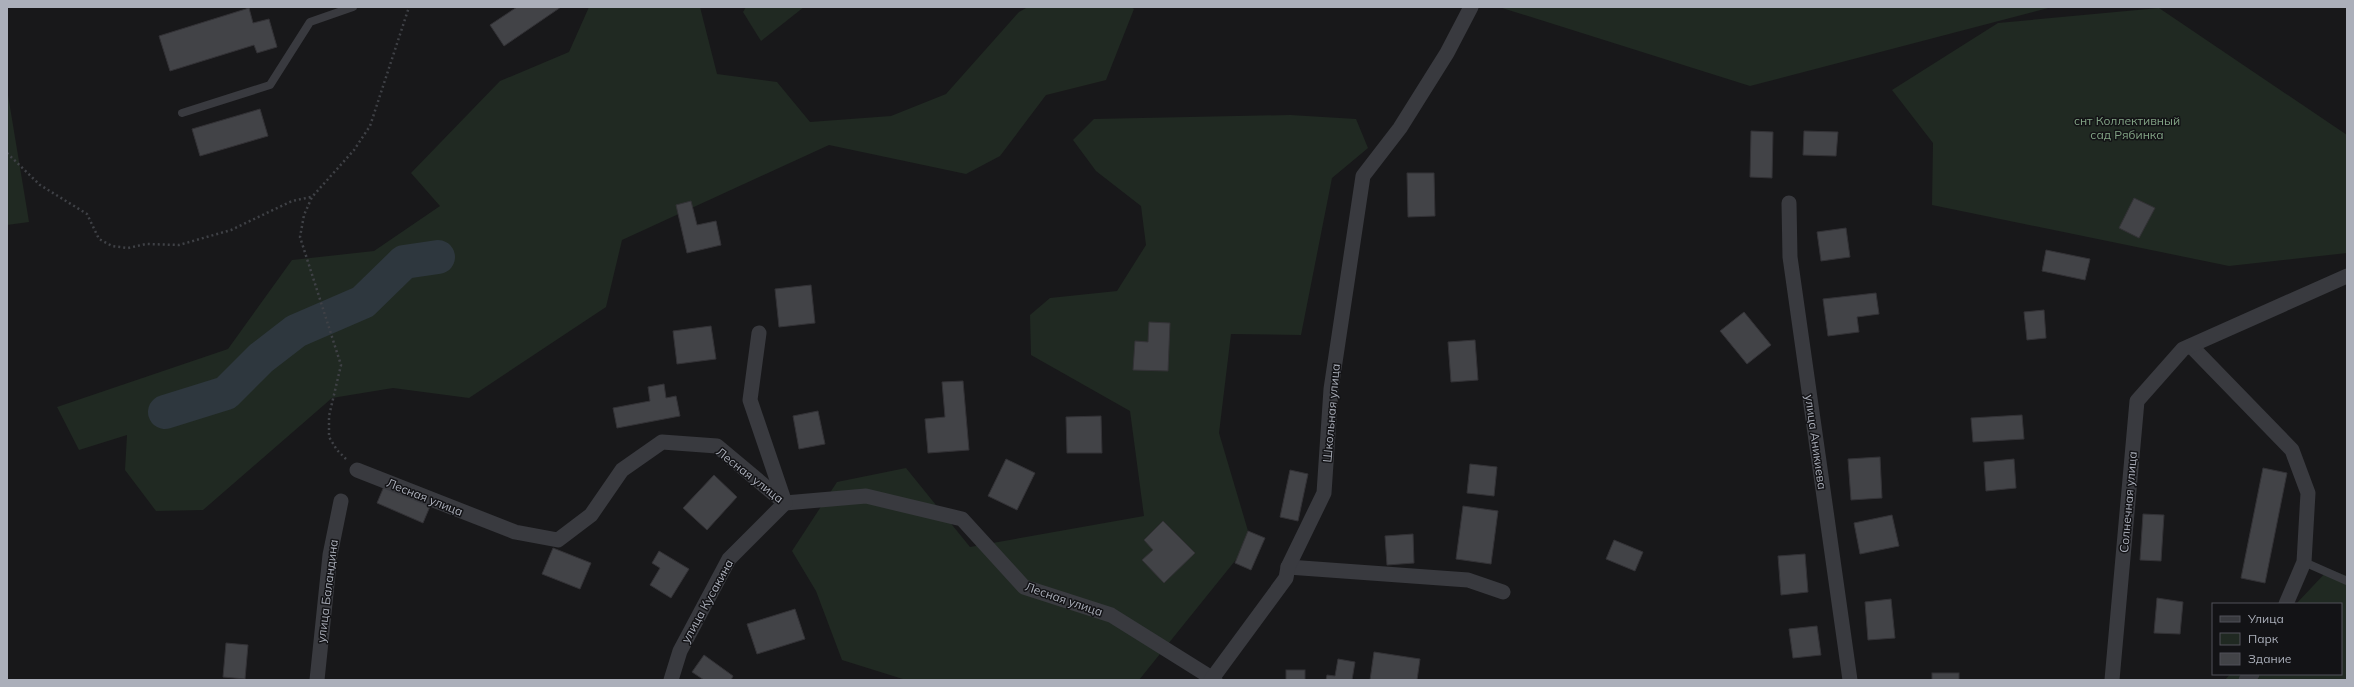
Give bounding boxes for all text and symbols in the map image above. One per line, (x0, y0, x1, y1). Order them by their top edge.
park label: снт Коллективный сад Рябинка (2074, 113, 2180, 142)
street label: Школьная улица (1319, 363, 1343, 463)
street label: улица Аникиева (1802, 394, 1830, 490)
street label: Лесная улица (713, 444, 787, 506)
street label: Солнечная улица (2116, 451, 2140, 553)
street label: Лесная улица (385, 475, 465, 519)
street label: улица Баландина (313, 538, 341, 644)
street label: улица Кусакина (678, 556, 736, 646)
street label: Лесная улица (1023, 579, 1105, 619)
legend (2212, 603, 2342, 675)
text: Улица (2247, 611, 2284, 626)
text: Парк (2248, 631, 2279, 646)
text: Здание (2248, 651, 2292, 666)

